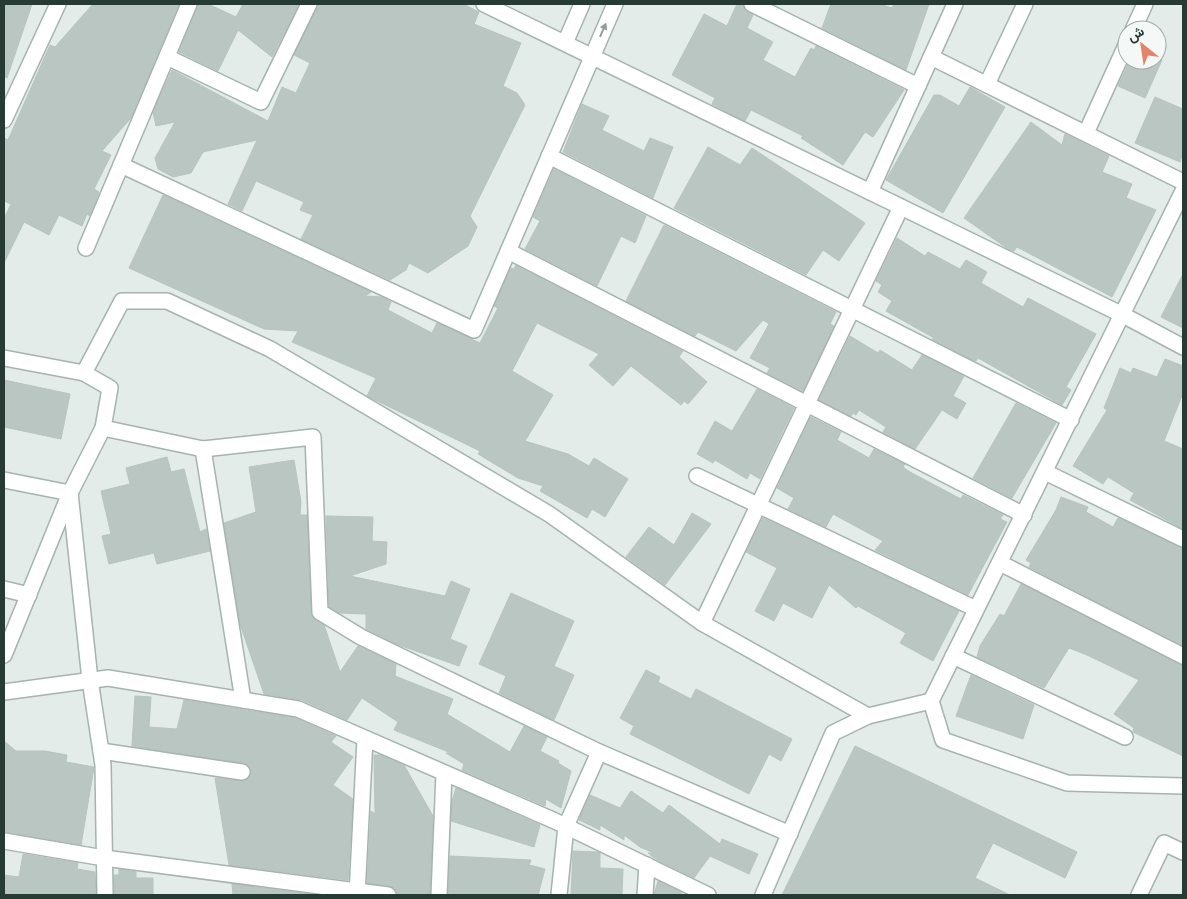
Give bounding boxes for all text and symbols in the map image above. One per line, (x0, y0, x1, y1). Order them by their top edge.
north arrow (1117, 20, 1167, 70)
one-way arrow (600, 23, 608, 37)
text: ش (1125, 24, 1147, 46)

